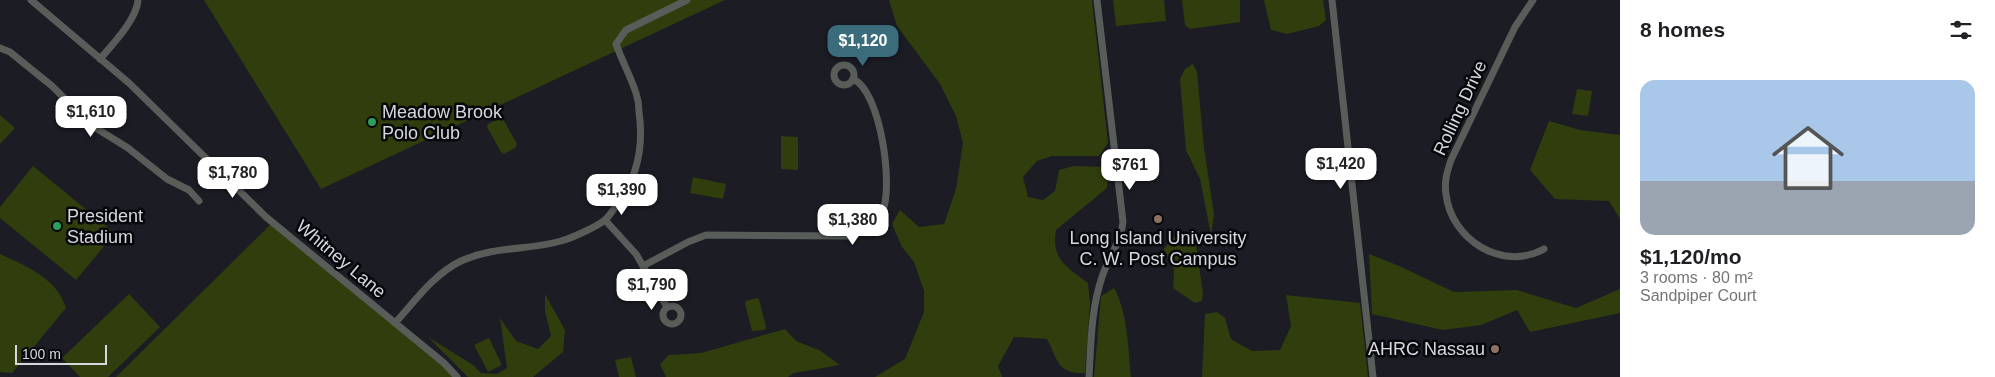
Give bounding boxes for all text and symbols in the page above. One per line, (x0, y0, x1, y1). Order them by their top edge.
icon: filters (1947, 16, 1975, 44)
text: 8 homes (1640, 18, 1725, 41)
pin: $1,120 (822, 24, 904, 67)
text: $1,120 (839, 32, 887, 49)
street label: Rolling Drive (1429, 58, 1491, 158)
pin: $1,610 (50, 96, 132, 138)
place label: Meadow Brook Polo Club (382, 102, 503, 143)
text: $1,610 (67, 103, 115, 120)
icon: home (1763, 113, 1853, 203)
marker: Meadow Brook Polo Club (366, 116, 378, 128)
pin: $761 (1100, 148, 1160, 191)
pin: $1,420 (1300, 148, 1382, 190)
text: $1,420 (1317, 155, 1365, 172)
pin: $1,780 (192, 156, 274, 199)
text: $761 (1112, 156, 1148, 173)
text: $1,780 (209, 164, 257, 181)
pin: $1,390 (581, 174, 663, 216)
text: $1,390 (598, 181, 646, 198)
pin: $1,380 (812, 204, 894, 246)
place label: President Stadium (67, 206, 143, 247)
text: $1,380 (829, 211, 877, 228)
marker: Long Island University C. W. Post Campus (1152, 213, 1164, 225)
street label: Whitney Lane (292, 216, 390, 302)
marker: President Stadium (51, 220, 63, 232)
place label: Long Island University C. W. Post Campus (1069, 228, 1247, 269)
text: $1,120/mo (1640, 245, 1742, 268)
pin: $1,790 (611, 268, 693, 311)
text: 3 rooms · 80 m² (1640, 269, 1753, 286)
text: $1,790 (628, 276, 676, 293)
text: Sandpiper Court (1640, 287, 1757, 304)
place label: AHRC Nassau (1368, 339, 1485, 359)
scale bar (15, 342, 108, 365)
marker: AHRC Nassau (1489, 343, 1501, 355)
text: 100 m (22, 346, 61, 362)

